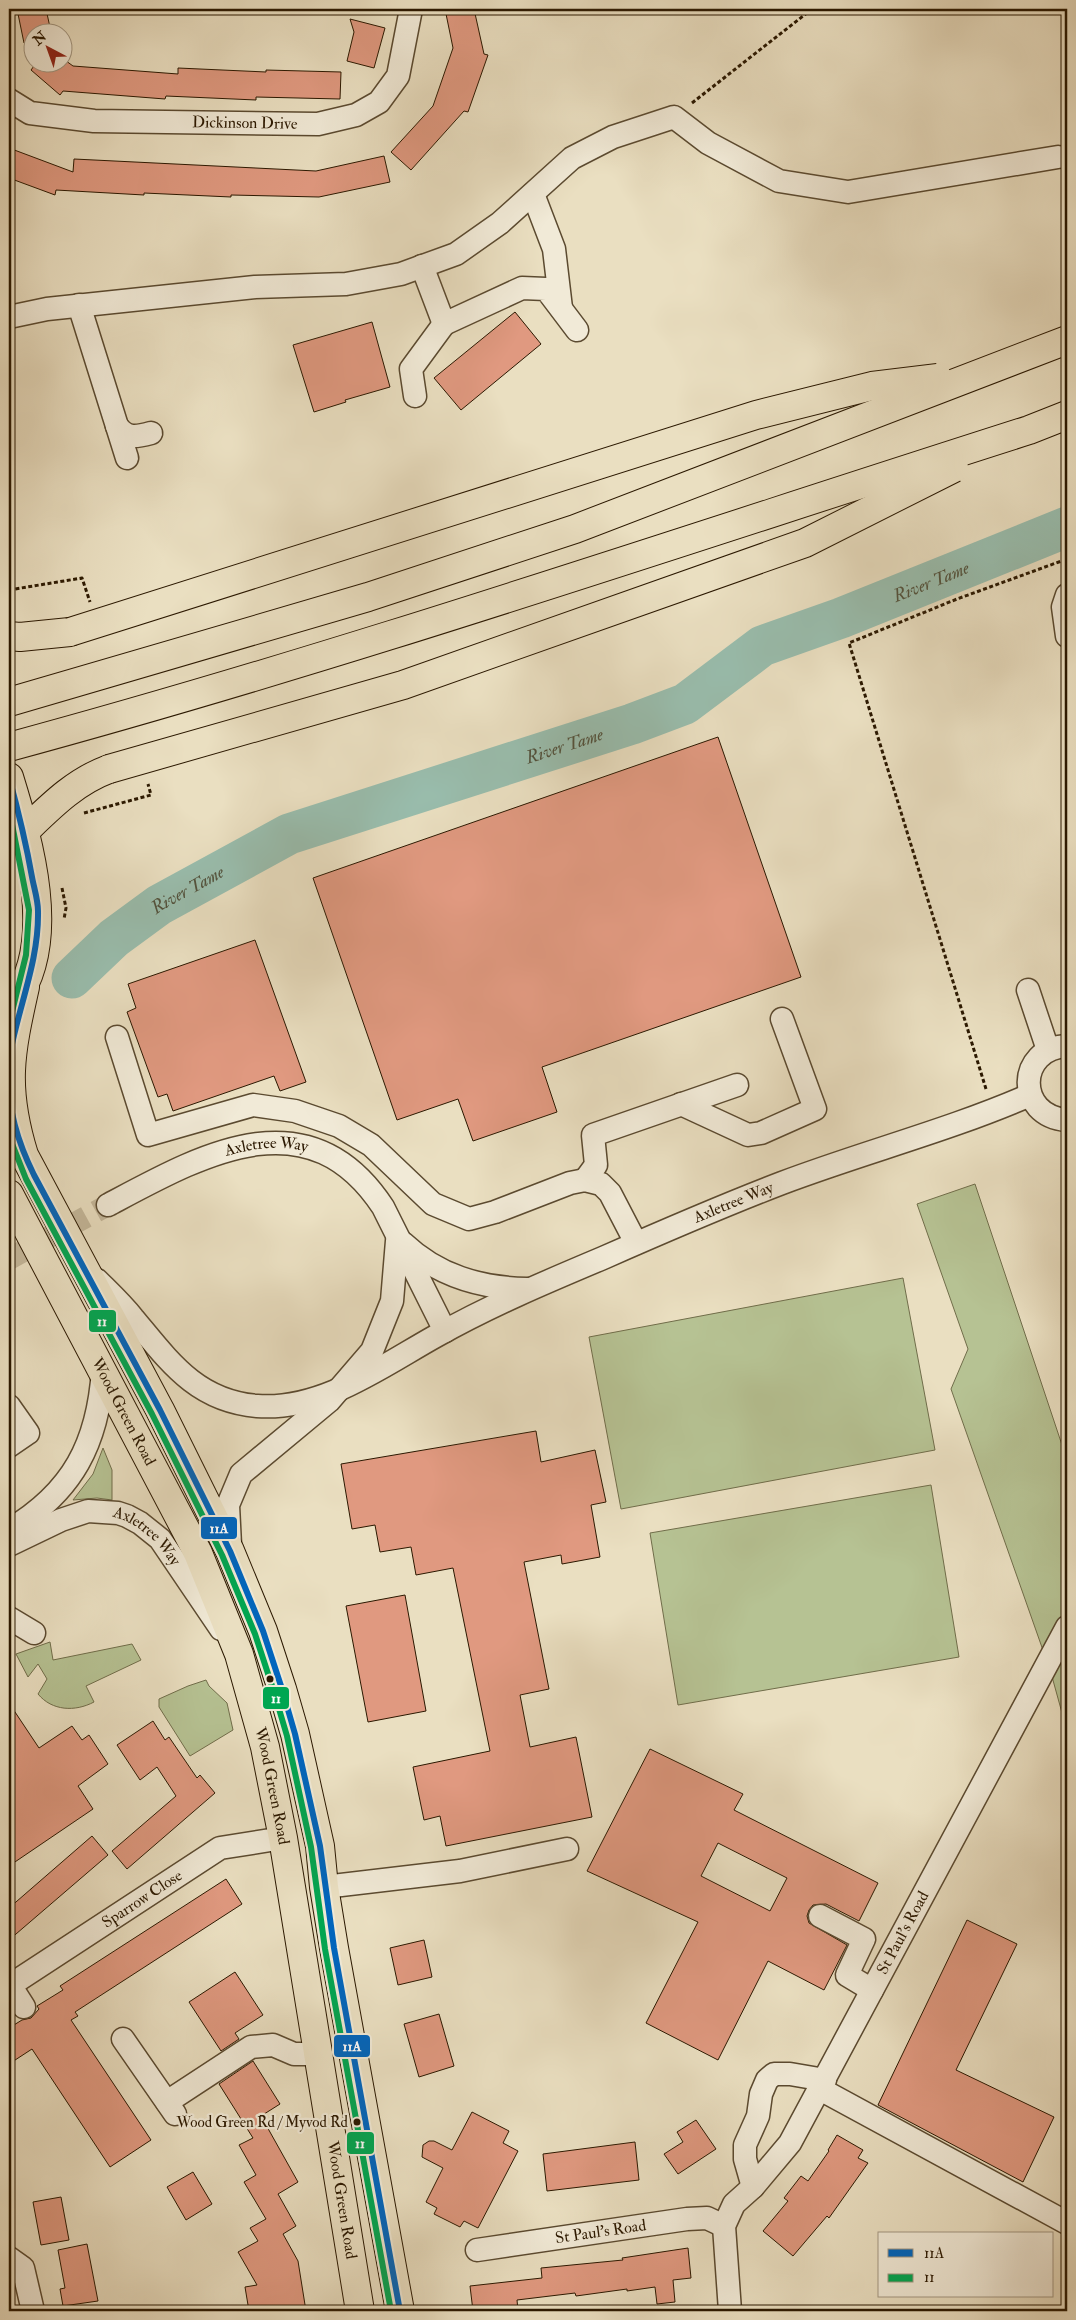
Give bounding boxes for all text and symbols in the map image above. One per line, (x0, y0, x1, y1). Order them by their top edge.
north arrow (22, 22, 72, 72)
text: N (29, 28, 50, 50)
street label: Dickinson Drive (192, 112, 298, 134)
water label: River Tame (889, 556, 973, 608)
water label: River Tame (522, 722, 607, 769)
water label: River Tame (145, 860, 229, 920)
street label: Axletree Way (221, 1133, 311, 1161)
street label: Axletree Way (690, 1177, 777, 1228)
line badge: 11 (88, 1309, 117, 1333)
text: 11 (97, 1313, 107, 1330)
street label: Wood Green Road (86, 1353, 160, 1469)
street label: Axletree Way (110, 1502, 186, 1570)
line badge: 11A (200, 1516, 238, 1540)
text: 11A (210, 1520, 229, 1537)
unlabelled marker (265, 1674, 275, 1684)
line badge: 11 (262, 1686, 290, 1710)
text: 11 (271, 1690, 281, 1707)
street label: Wood Green Road (250, 1724, 294, 1846)
street label: Sparrow Close (98, 1865, 186, 1933)
street label: St Paul's Road (872, 1888, 933, 1978)
line badge: 11A (333, 2034, 371, 2058)
text: 11A (343, 2038, 362, 2055)
place label: Wood Green Rd / Myvod Rd (175, 2113, 349, 2132)
marker: Wood Green Rd / Myvod Rd (352, 2117, 362, 2127)
line badge: 11 (346, 2131, 375, 2155)
text: 11 (355, 2135, 365, 2152)
street label: Wood Green Road (322, 2139, 361, 2261)
street label: St Paul's Road (554, 2215, 648, 2248)
legend (878, 2232, 1054, 2298)
text: 11A (924, 2244, 945, 2263)
text: 11 (924, 2268, 935, 2287)

